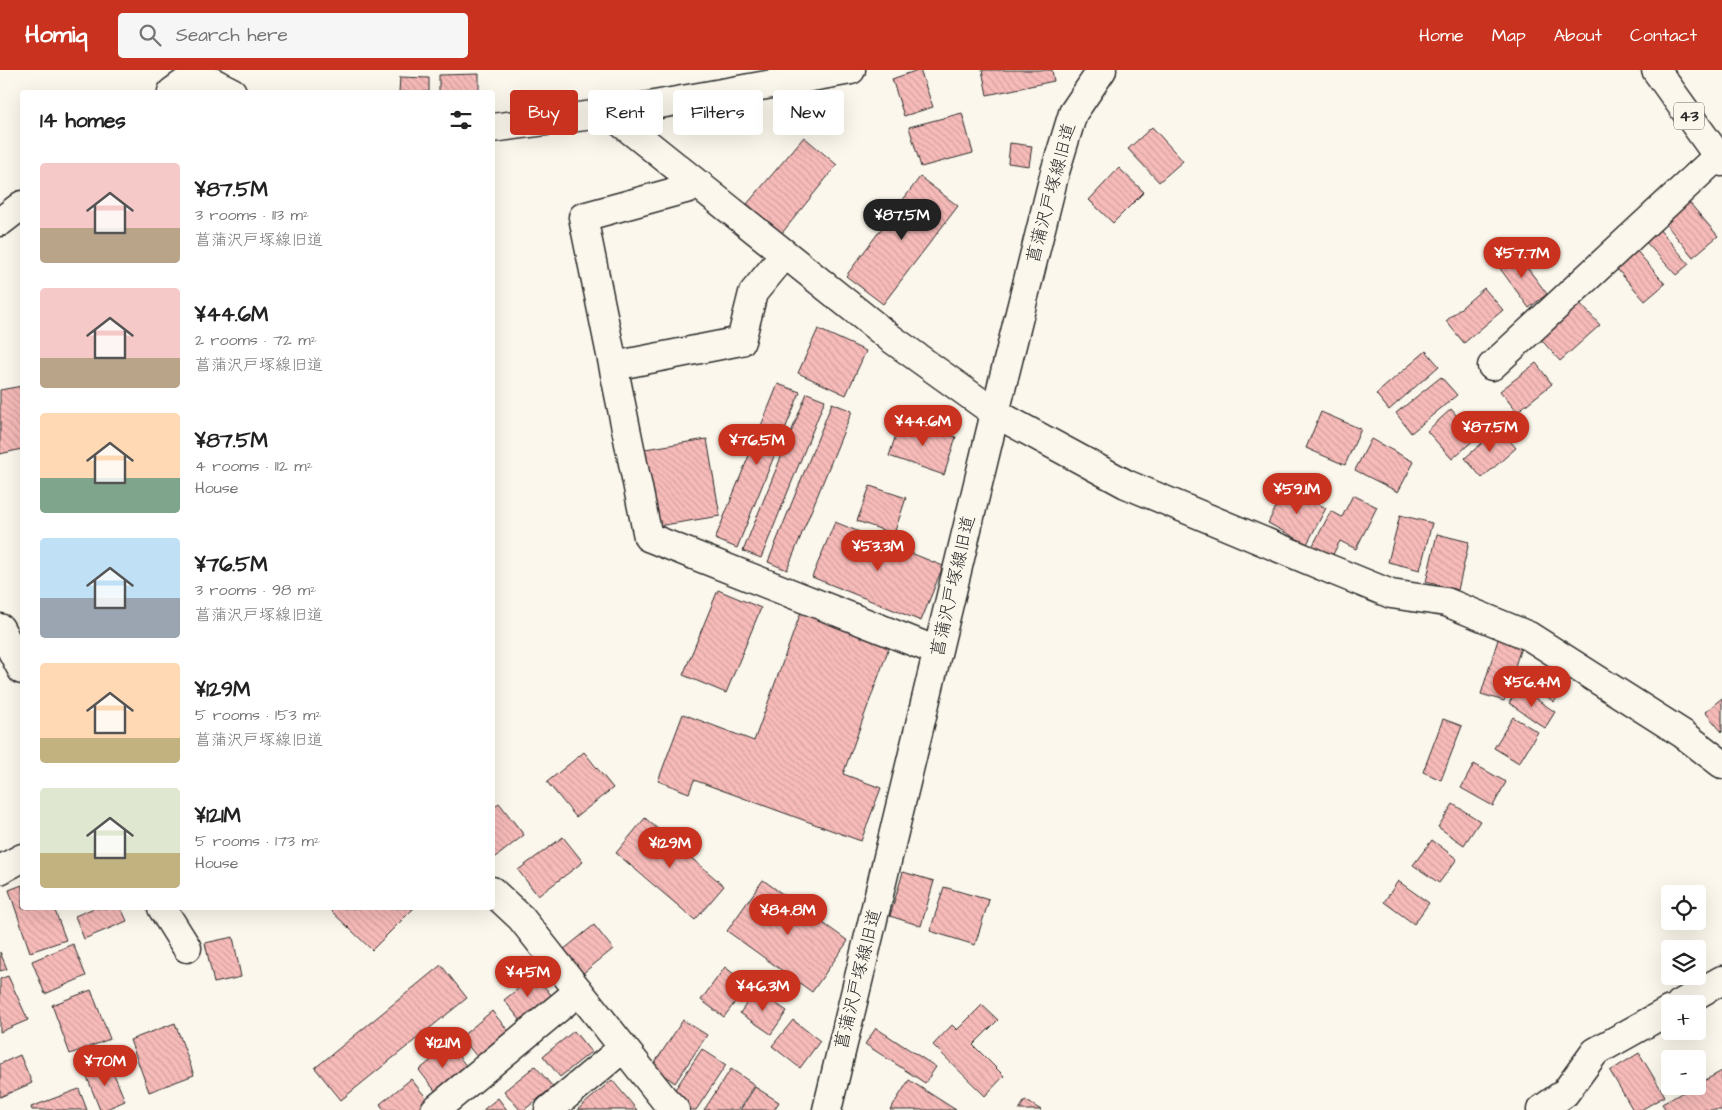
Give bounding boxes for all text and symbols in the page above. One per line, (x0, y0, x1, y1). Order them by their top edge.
search box (118, 13, 468, 58)
text: Homiq (25, 18, 88, 52)
icon: search (136, 21, 164, 49)
text: Search here (176, 22, 288, 49)
text: Home (1419, 23, 1464, 48)
text: Map (1492, 23, 1526, 48)
text: About (1554, 23, 1602, 48)
text: Contact (1630, 23, 1697, 48)
chip: Buy (510, 90, 578, 135)
chip: Rent (588, 90, 663, 135)
chip: Filters (673, 90, 763, 135)
chip: New (773, 90, 844, 135)
road number: 43 (1674, 102, 1704, 129)
text: 14 homes (40, 106, 126, 135)
icon: filters (447, 106, 475, 134)
street label: 菖蒲沢戸塚線旧道 (1020, 120, 1082, 266)
text: ¥87.5M (195, 175, 268, 204)
icon: home (80, 183, 140, 243)
pin: ¥87.5M (861, 198, 943, 241)
text: 3 rooms · 113 m² (195, 204, 309, 226)
text: ¥87.5M (874, 204, 930, 226)
text: 菖蒲沢戸塚線旧道 (195, 229, 323, 251)
pin: ¥57.7M (1481, 236, 1563, 279)
text: ¥57.7M (1494, 242, 1550, 264)
text: ¥44.6M (195, 300, 268, 329)
icon: home (80, 308, 140, 368)
text: 2 rooms · 72 m² (195, 329, 317, 351)
text: 菖蒲沢戸塚線旧道 (195, 354, 323, 376)
pin: ¥44.6M (882, 404, 964, 447)
text: ¥44.6M (895, 410, 951, 432)
pin: ¥87.5M (1449, 410, 1531, 453)
text: ¥87.5M (1462, 416, 1518, 438)
pin: ¥76.5M (716, 424, 798, 466)
text: ¥87.5M (195, 426, 268, 455)
text: ¥76.5M (729, 429, 785, 451)
icon: home (80, 433, 140, 493)
text: 4 rooms · 112 m² (195, 455, 313, 477)
pin: ¥59.1M (1256, 472, 1338, 515)
text: House (195, 477, 239, 499)
text: ¥59.1M (1274, 478, 1320, 500)
street label: 菖蒲沢戸塚線旧道 (925, 513, 981, 659)
pin: ¥53.3M (837, 530, 919, 572)
text: ¥53.3M (852, 535, 904, 557)
text: ¥76.5M (195, 550, 268, 579)
icon: home (80, 558, 140, 618)
text: 3 rooms · 98 m² (195, 579, 316, 601)
text: 菖蒲沢戸塚線旧道 (195, 604, 323, 626)
pin: ¥56.4M (1491, 666, 1573, 708)
text: ¥56.4M (1504, 671, 1560, 693)
text: ¥129M (195, 675, 250, 704)
icon: home (80, 683, 140, 743)
text: 5 rooms · 153 m² (195, 704, 321, 726)
text: 菖蒲沢戸塚線旧道 (195, 729, 323, 751)
text: ¥121M (195, 801, 241, 830)
icon: home (80, 808, 140, 868)
pin: ¥129M (635, 826, 705, 869)
text: 5 rooms · 173 m² (195, 830, 320, 852)
text: ¥129M (649, 832, 691, 854)
text: House (195, 852, 239, 874)
map controls (1661, 885, 1706, 1095)
button: locate (1661, 885, 1706, 930)
pin: ¥84.8M (747, 894, 829, 936)
text: ¥84.8M (760, 899, 816, 921)
street label: 菖蒲沢戸塚線旧道 (828, 906, 888, 1052)
button: layers (1661, 940, 1706, 985)
pin: ¥45M (498, 956, 558, 998)
text: ¥45M (506, 961, 550, 983)
pin: ¥46.3M (722, 970, 804, 1012)
text: ¥46.3M (736, 975, 790, 997)
button: + (1661, 995, 1706, 1040)
pin: ¥121M (408, 1026, 478, 1069)
text: ¥121M (425, 1032, 461, 1054)
pin: ¥70M (75, 1044, 135, 1087)
text: ¥70M (84, 1050, 126, 1072)
button: − (1661, 1050, 1706, 1095)

